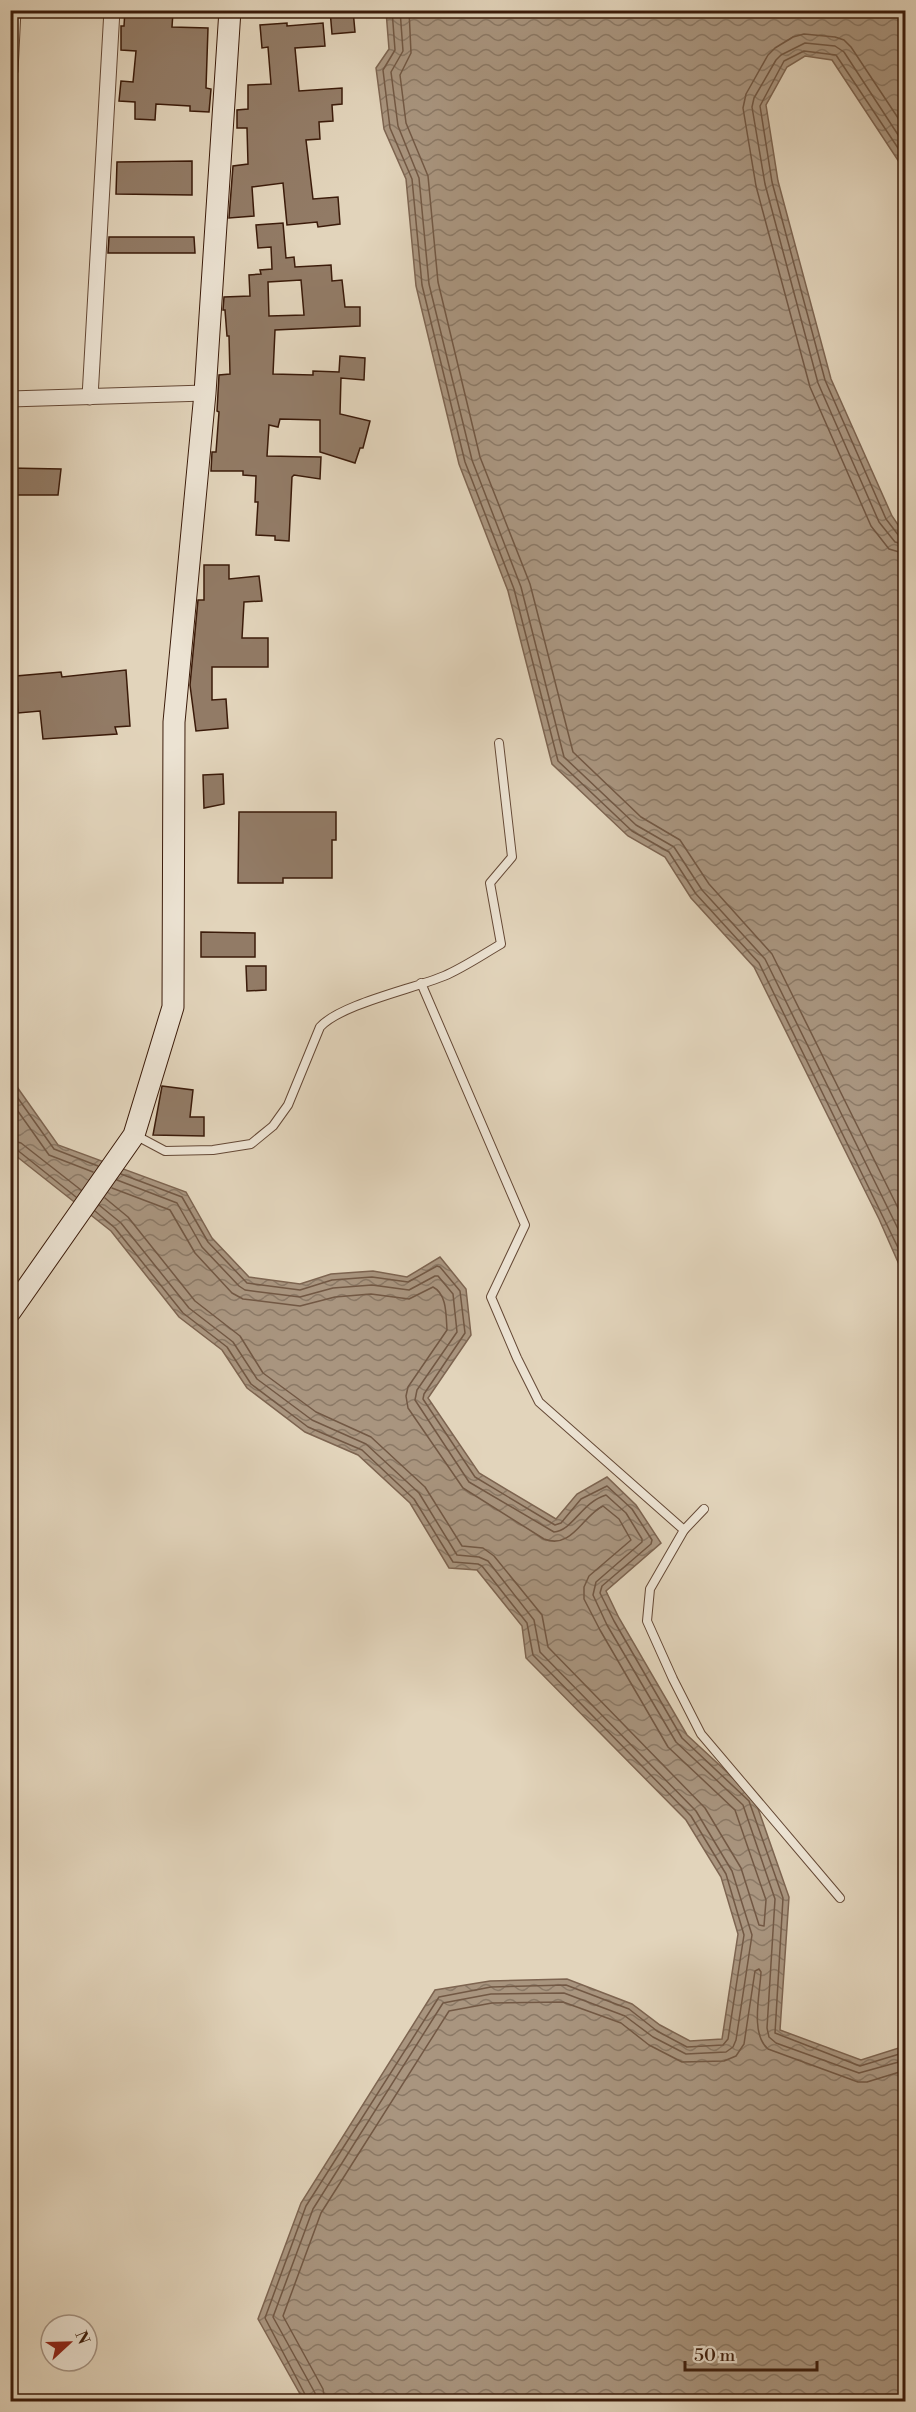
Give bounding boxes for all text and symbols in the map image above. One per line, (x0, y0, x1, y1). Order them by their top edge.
north arrow (39, 2313, 99, 2373)
text: N (70, 2328, 94, 2348)
scale bar (685, 2334, 817, 2372)
text: 50 m (694, 2344, 736, 2367)

